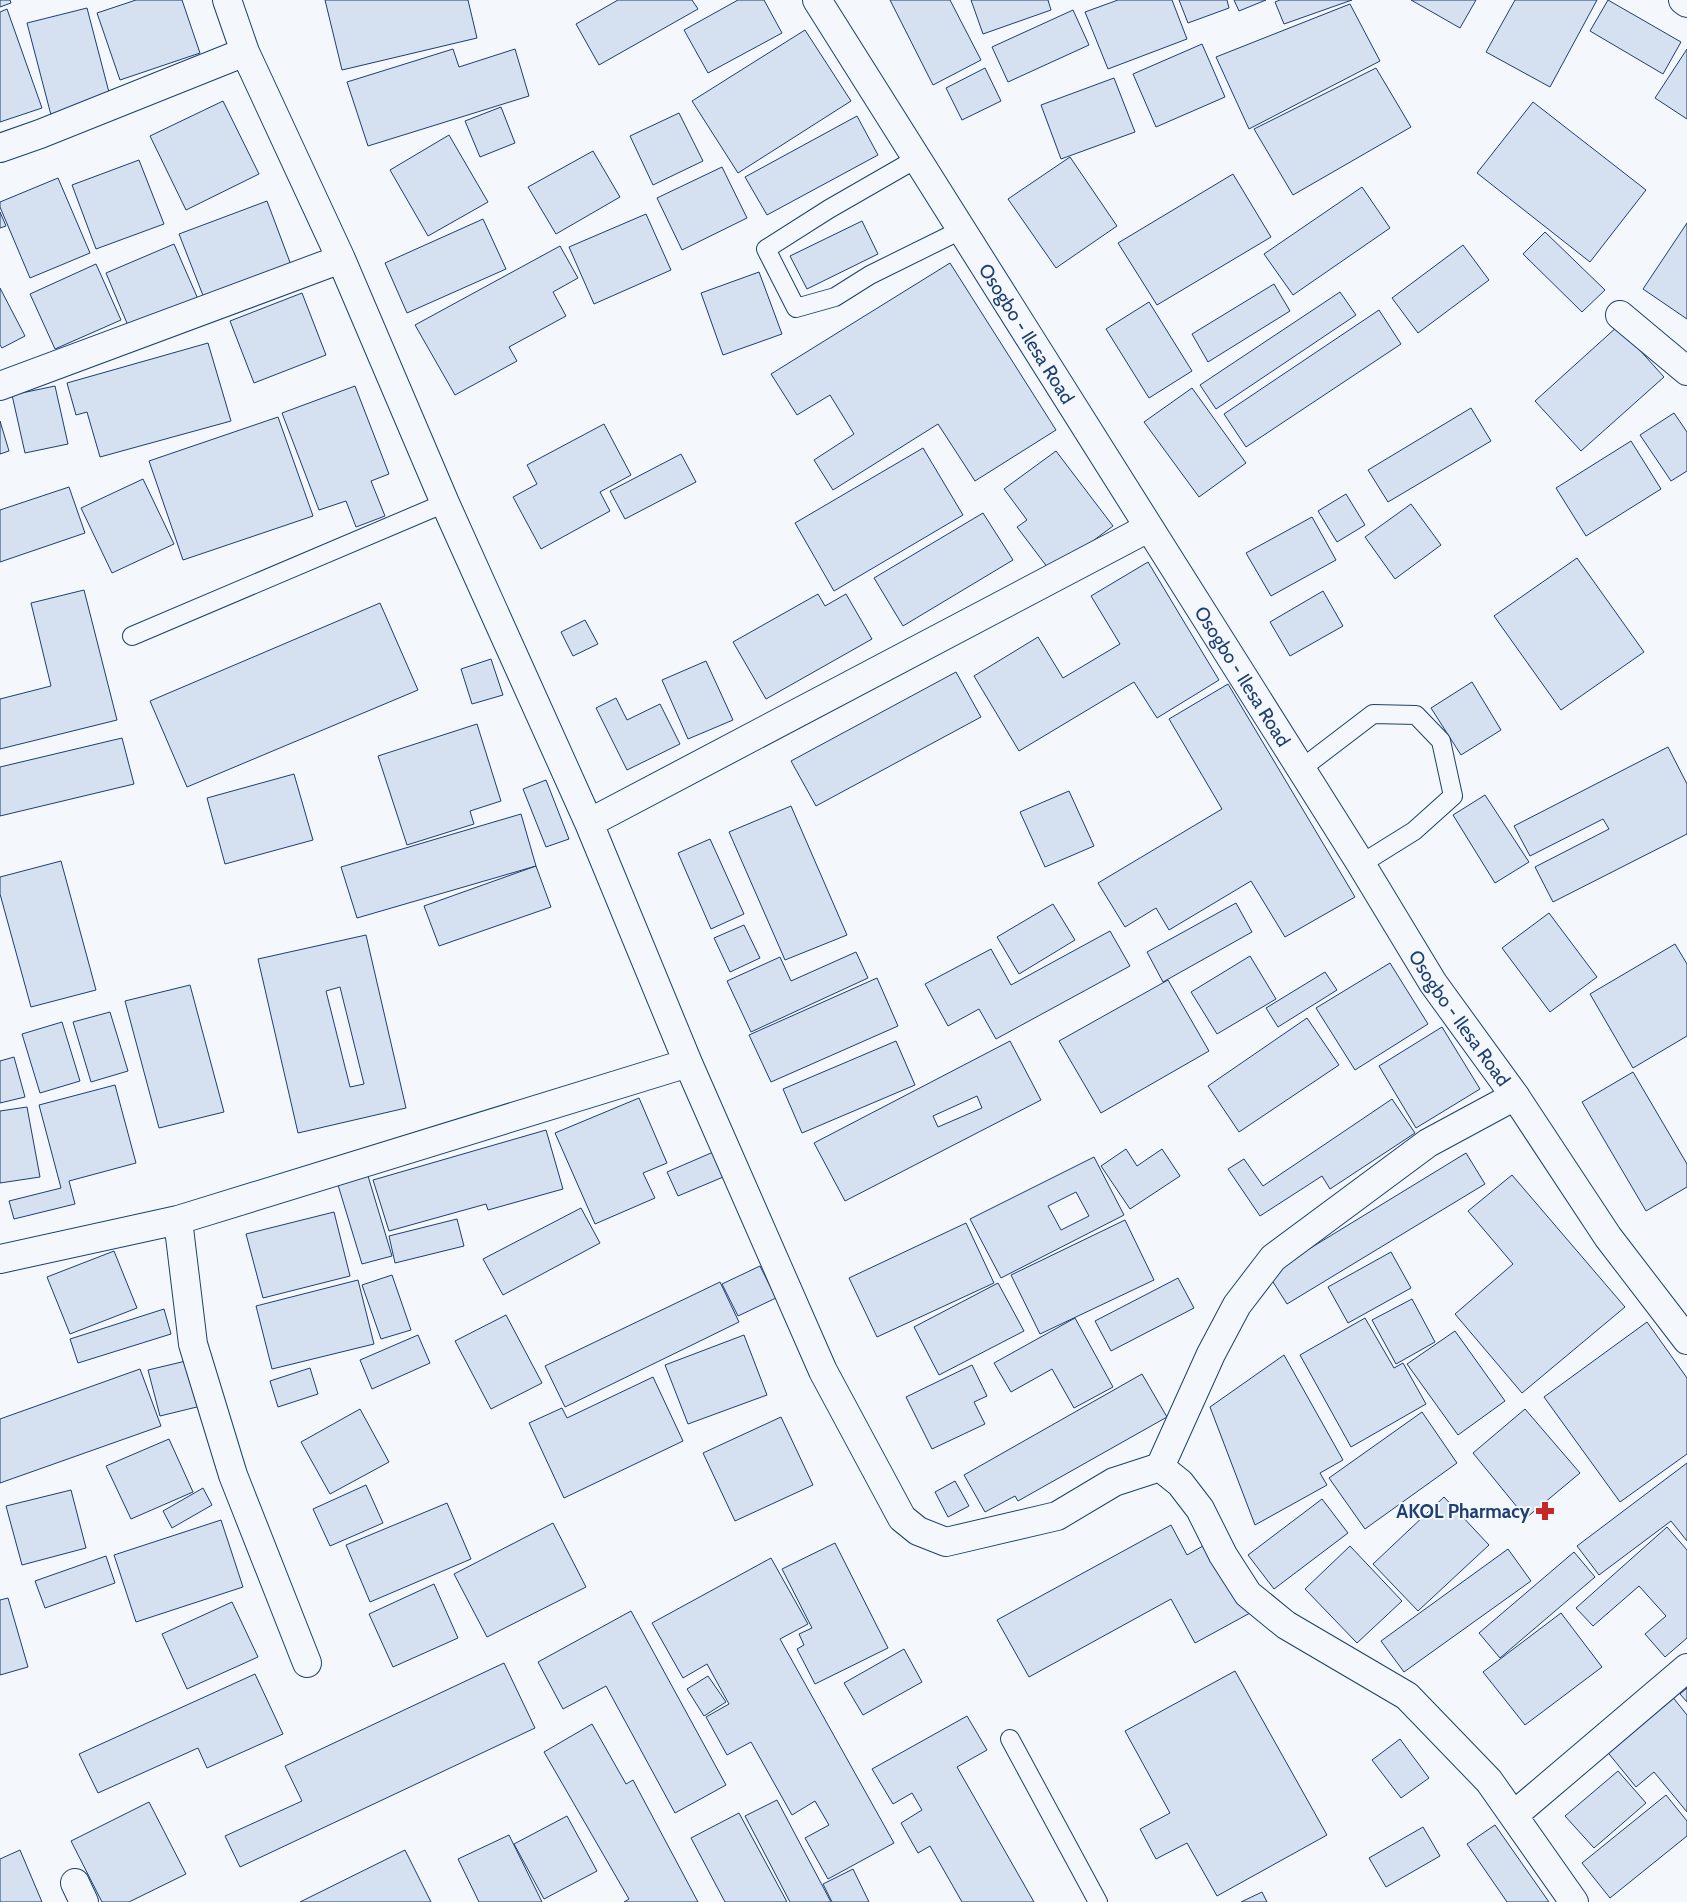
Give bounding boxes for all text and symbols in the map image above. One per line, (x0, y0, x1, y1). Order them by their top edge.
street label: Osogbo - Ilesa Road (974, 259, 1079, 408)
street label: Osogbo - Ilesa Road (1190, 602, 1295, 751)
street label: Osogbo - Ilesa Road (1404, 946, 1515, 1091)
place label: AKOL Pharmacy (1396, 1500, 1531, 1523)
pharmacy icon: AKOL Pharmacy (1534, 1500, 1556, 1522)

